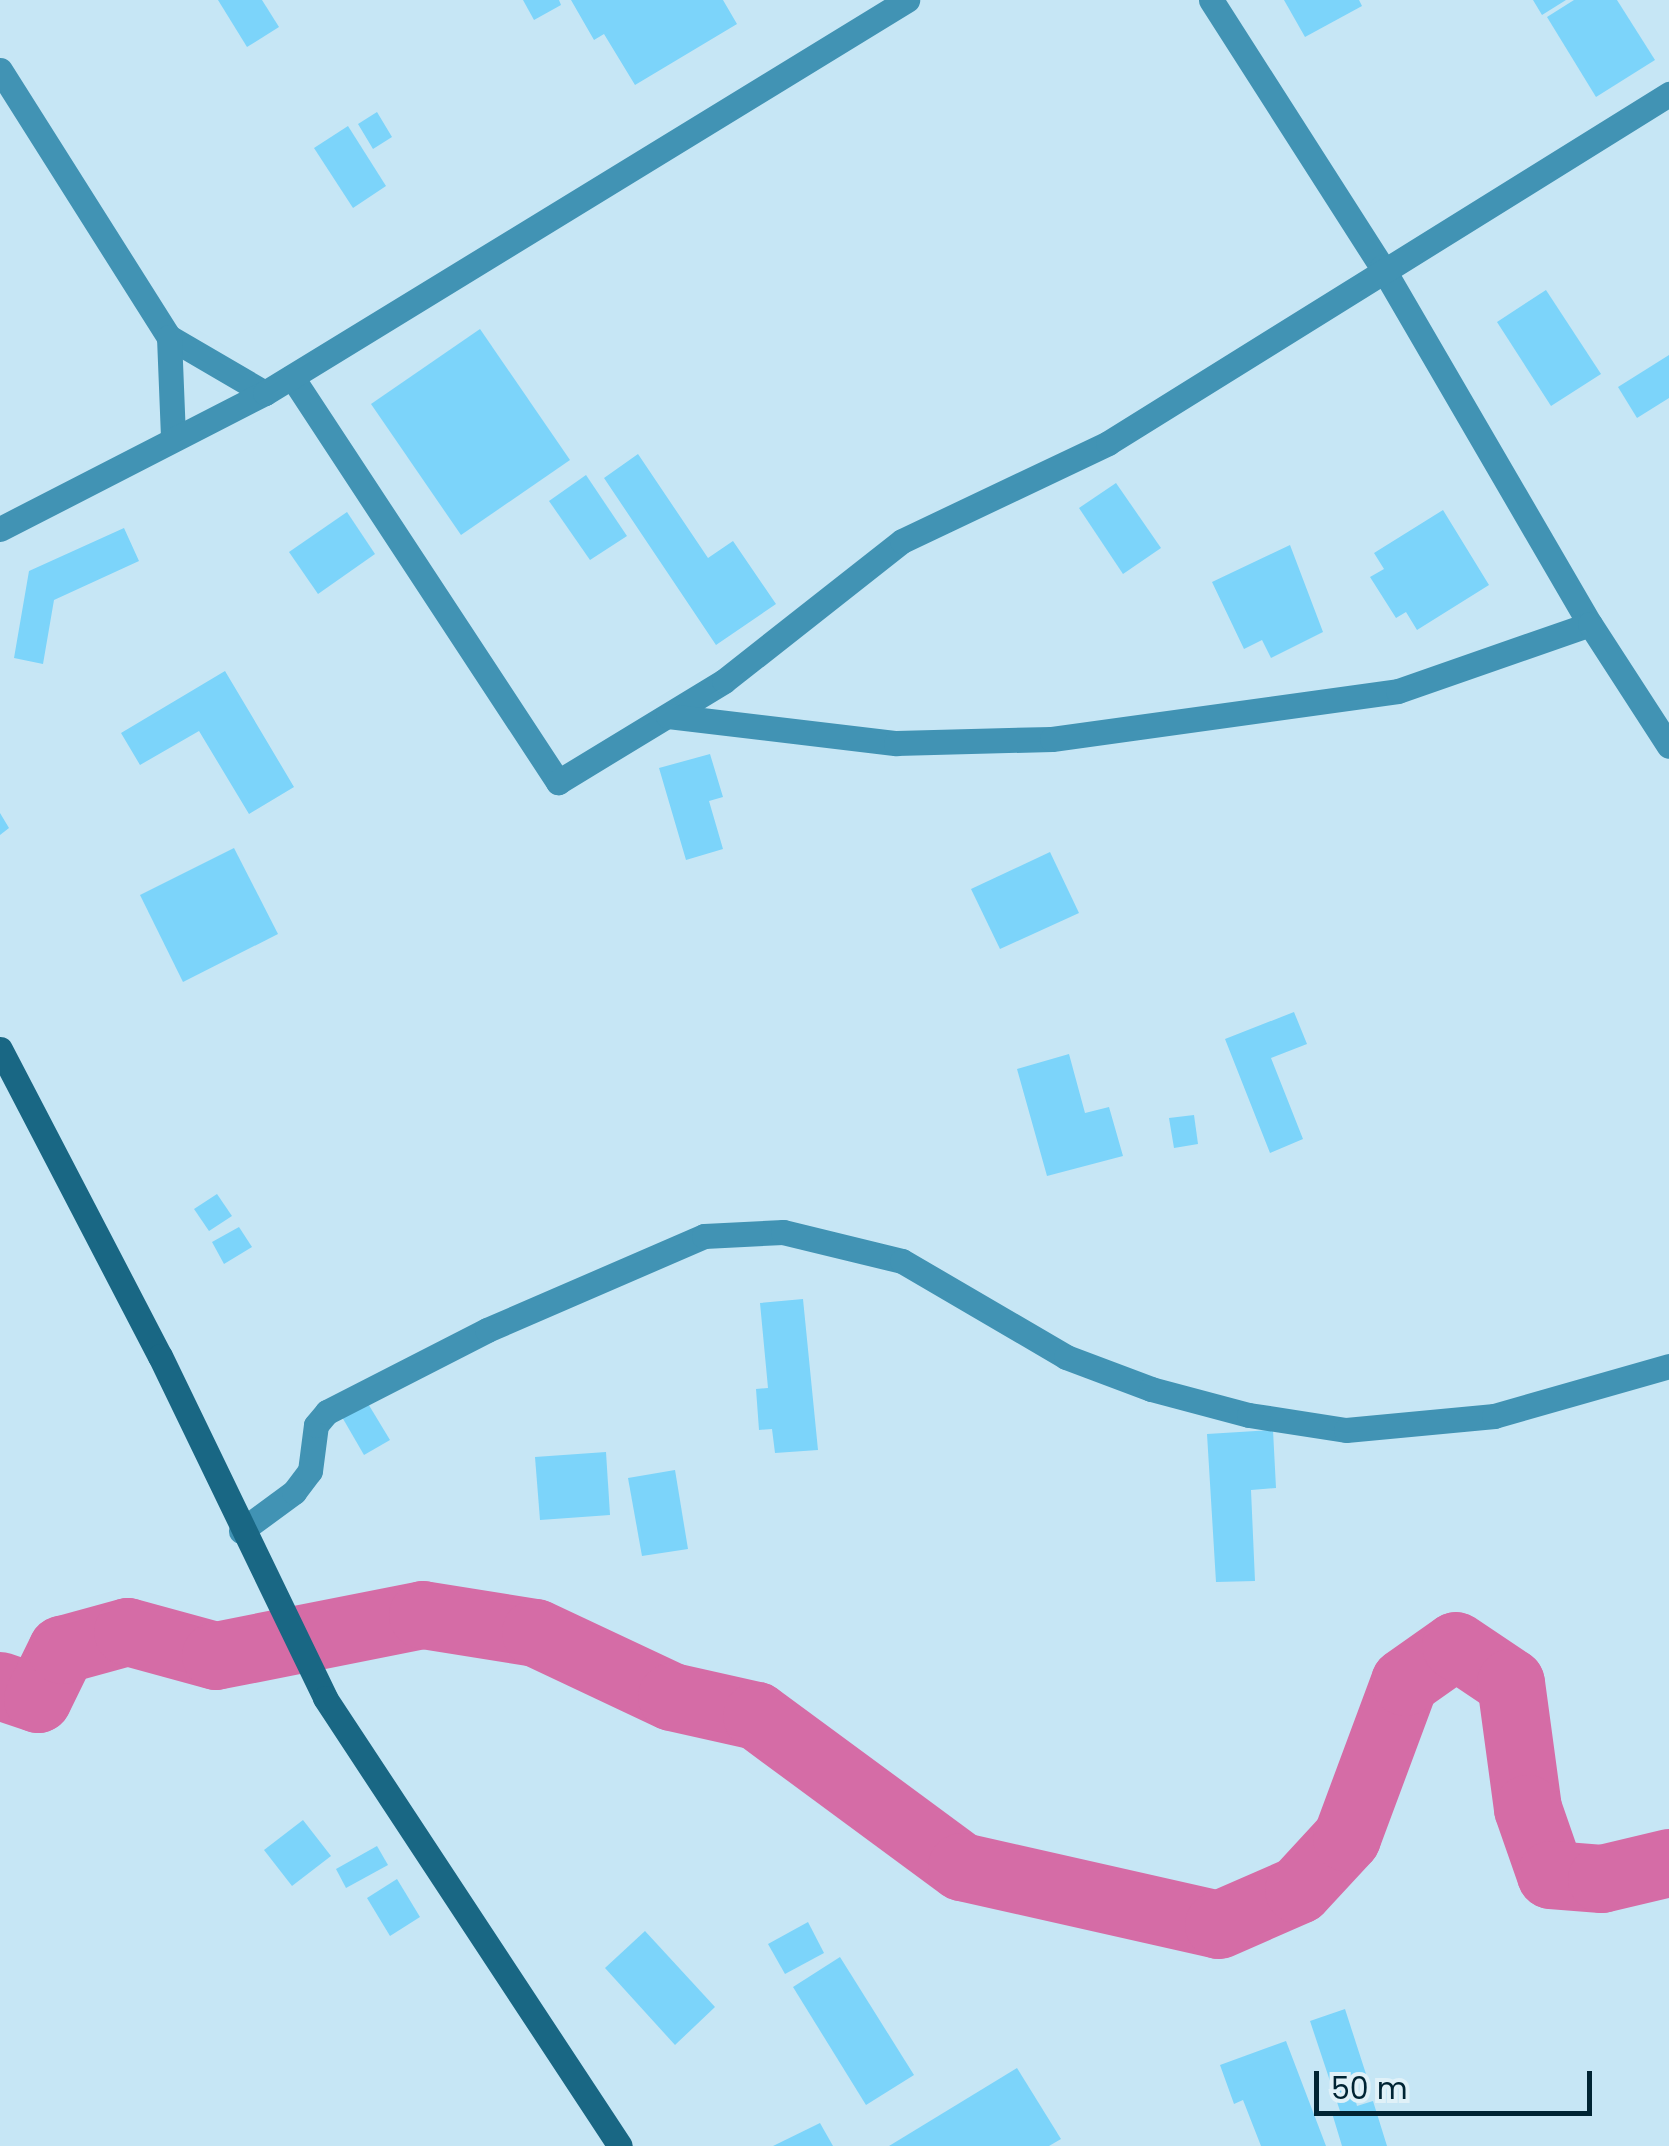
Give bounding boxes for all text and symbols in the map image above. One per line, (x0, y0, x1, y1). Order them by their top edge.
scale bar (1319, 2051, 1596, 2113)
text: 50 m (1331, 2067, 1408, 2110)

